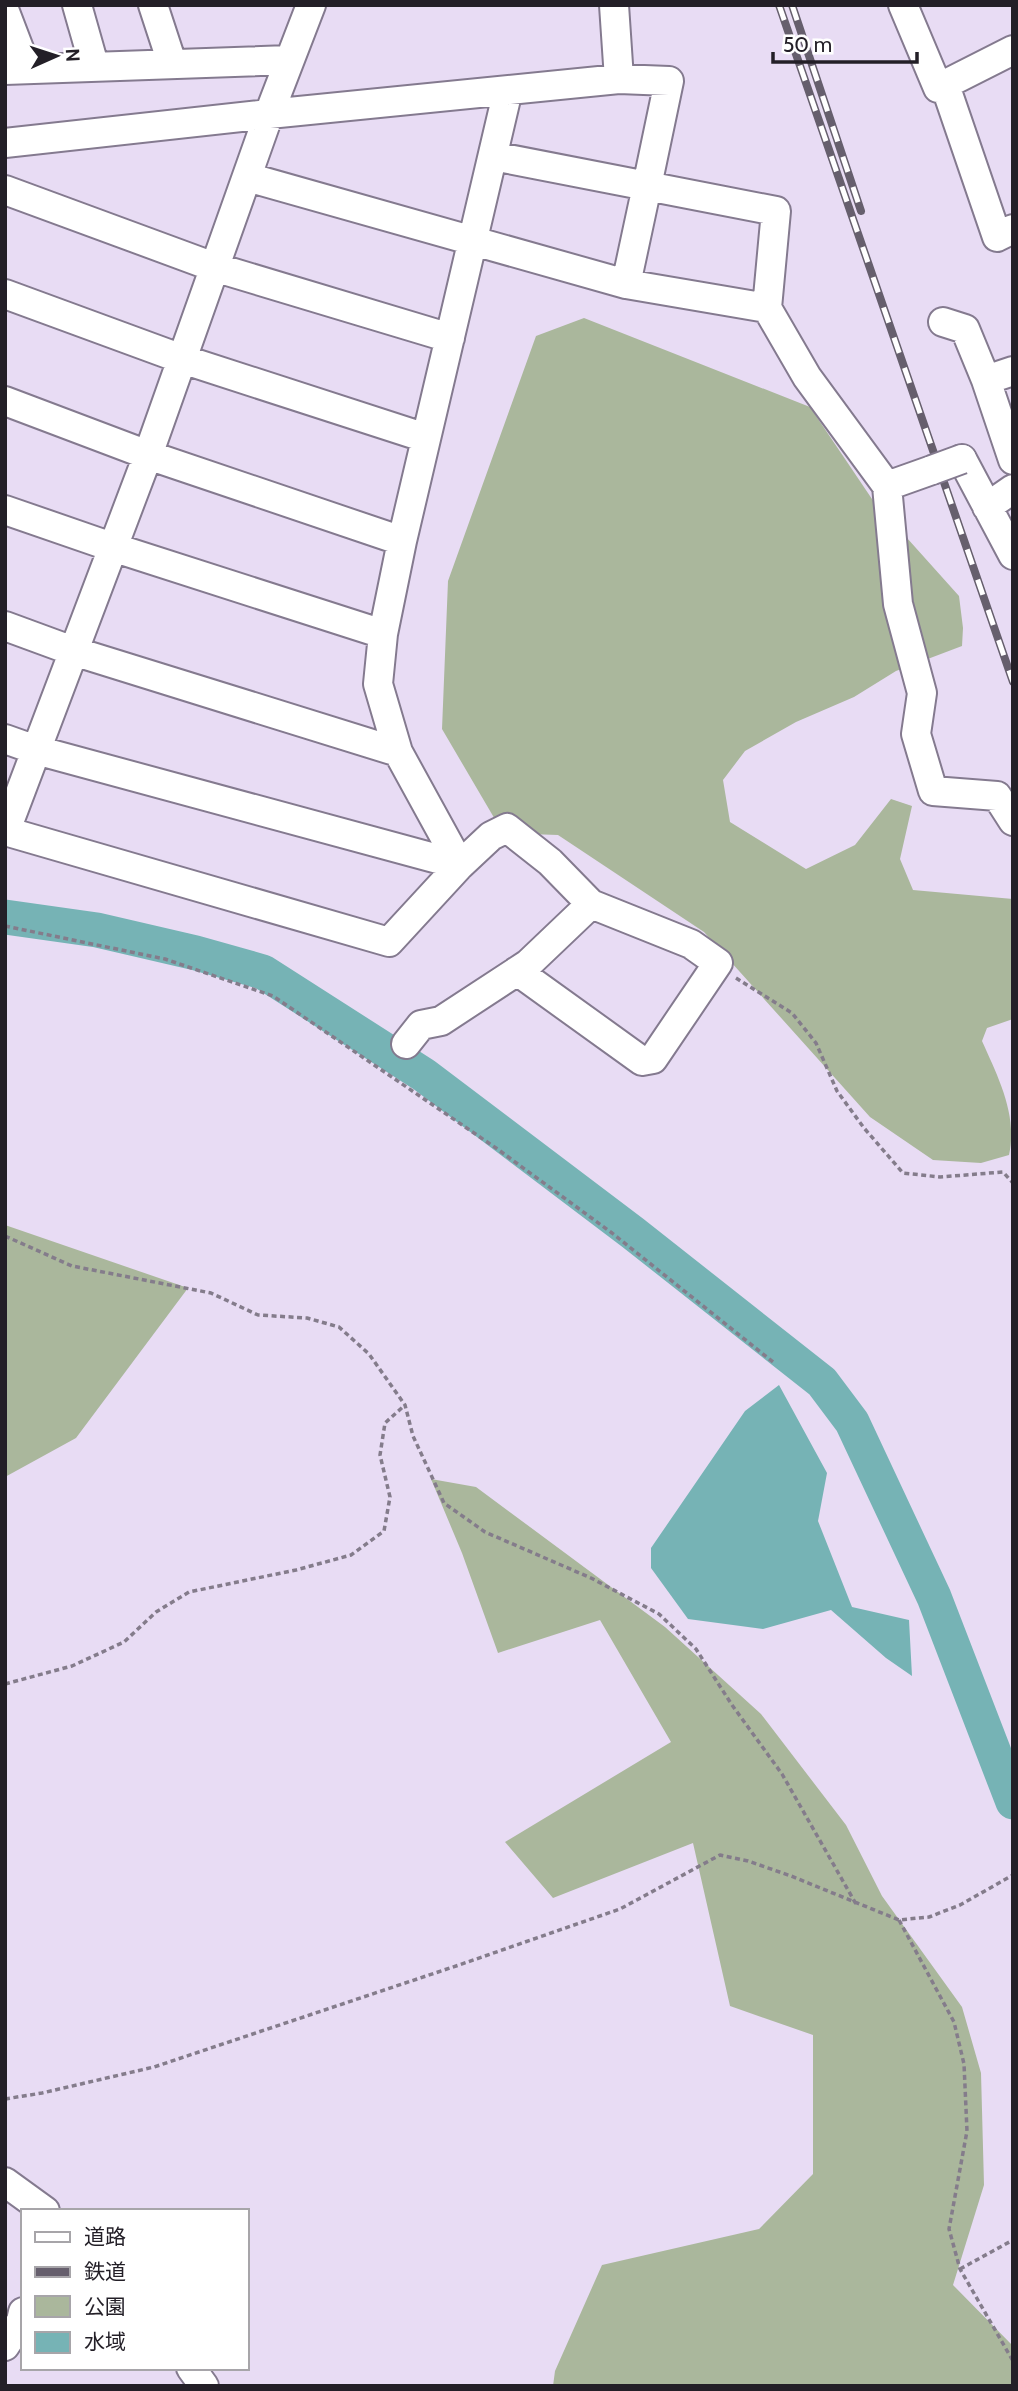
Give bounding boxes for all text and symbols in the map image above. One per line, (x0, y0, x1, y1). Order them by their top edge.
north arrow (21, 21, 91, 91)
scale bar (773, 21, 916, 65)
text: 50 m (783, 32, 832, 57)
text: N (61, 48, 84, 62)
legend (21, 2209, 248, 2370)
text: 道路 (84, 2224, 126, 2249)
text: 鉄道 (84, 2259, 126, 2284)
text: 公園 (84, 2294, 126, 2319)
text: 水域 (84, 2329, 126, 2354)

